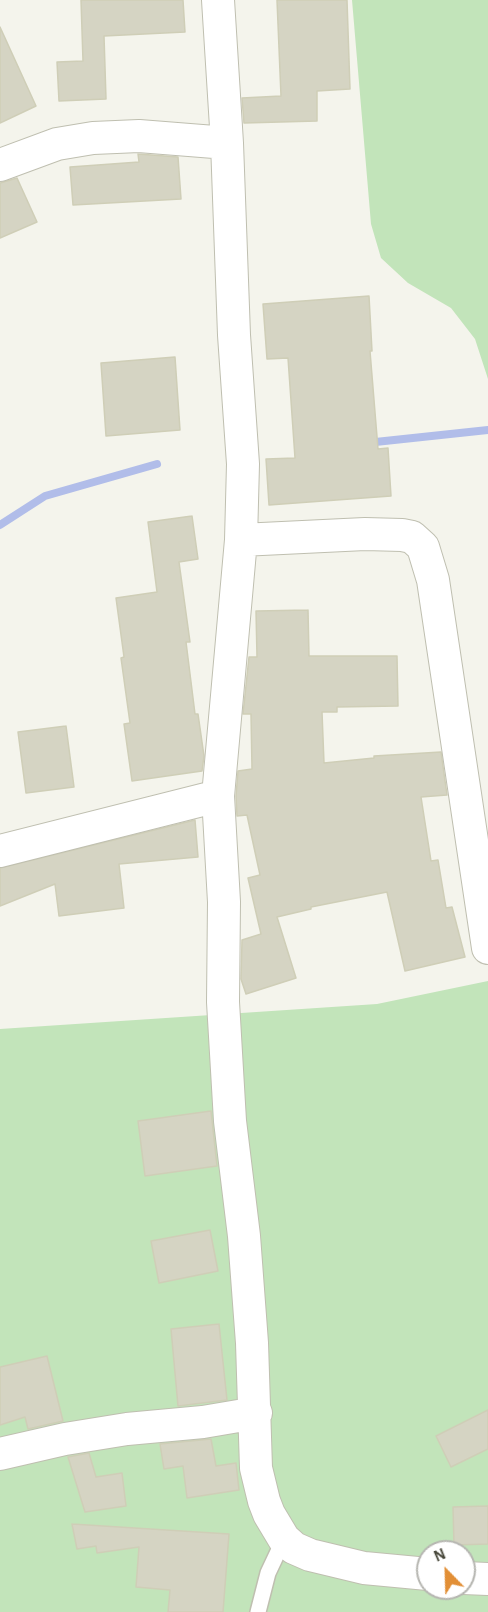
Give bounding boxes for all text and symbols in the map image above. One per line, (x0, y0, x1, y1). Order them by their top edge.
north arrow (416, 1540, 476, 1600)
text: N (432, 1546, 448, 1565)

